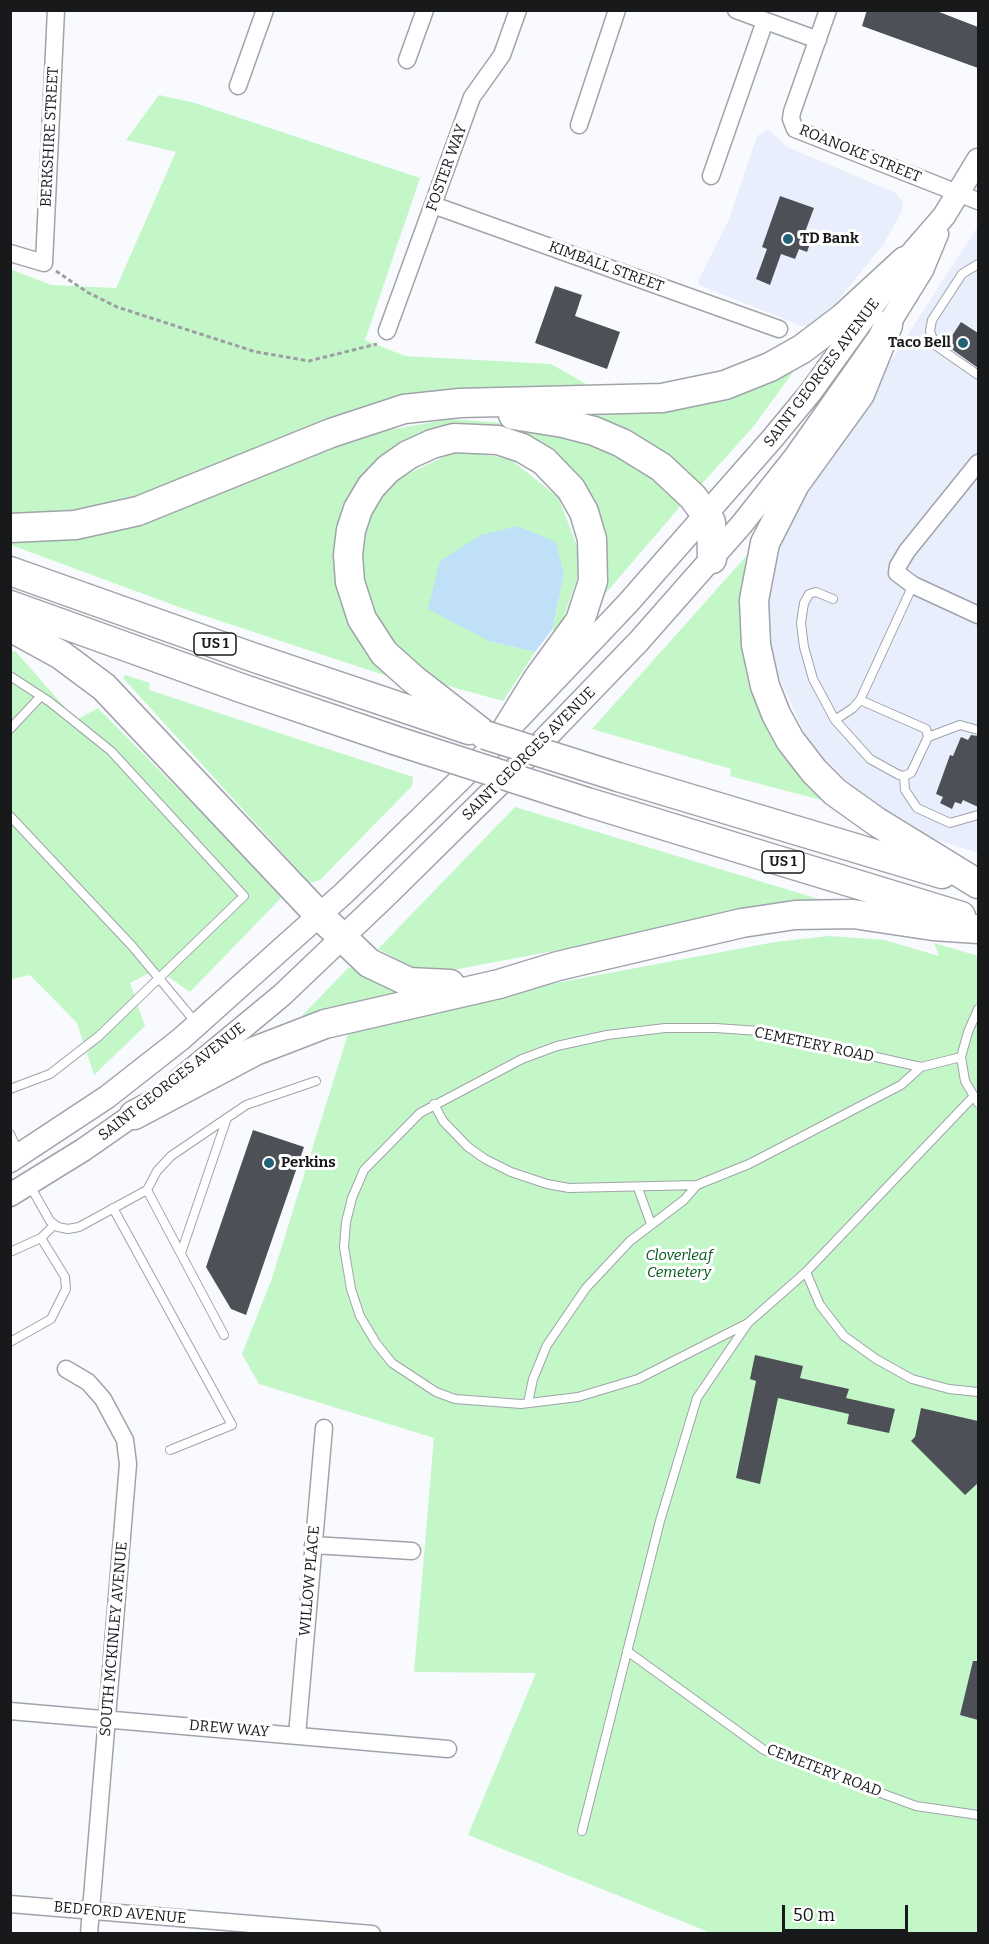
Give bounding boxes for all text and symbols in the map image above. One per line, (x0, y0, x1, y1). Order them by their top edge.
street label: BERKSHIRE STREET (37, 66, 63, 208)
street label: ROANOKE STREET (797, 121, 923, 187)
street label: FOSTER WAY (423, 122, 471, 214)
place label: TD Bank (800, 230, 859, 248)
marker: TD Bank (781, 232, 795, 246)
street label: KIMBALL STREET (546, 238, 666, 296)
street label: SAINT GEORGES AVENUE (760, 295, 884, 451)
place label: Taco Bell (888, 334, 951, 352)
marker: Taco Bell (956, 336, 970, 350)
road number: US 1 (194, 633, 236, 655)
street label: SAINT GEORGES AVENUE (459, 684, 599, 824)
road number: US 1 (762, 851, 804, 873)
street label: SAINT GEORGES AVENUE (95, 1019, 249, 1145)
street label: CEMETERY ROAD (753, 1024, 875, 1066)
place label: Perkins (281, 1154, 336, 1172)
marker: Perkins (262, 1156, 276, 1170)
park label: Cloverleaf Cemetery (646, 1247, 712, 1282)
street label: WILLOW PLACE (296, 1525, 324, 1637)
street label: SOUTH MCKINLEY AVENUE (97, 1541, 131, 1737)
street label: DREW WAY (188, 1717, 270, 1741)
street label: CEMETERY ROAD (764, 1741, 884, 1801)
scale bar (785, 1893, 911, 1931)
street label: BEDFORD AVENUE (53, 1898, 187, 1928)
text: 50 m (793, 1904, 835, 1926)

